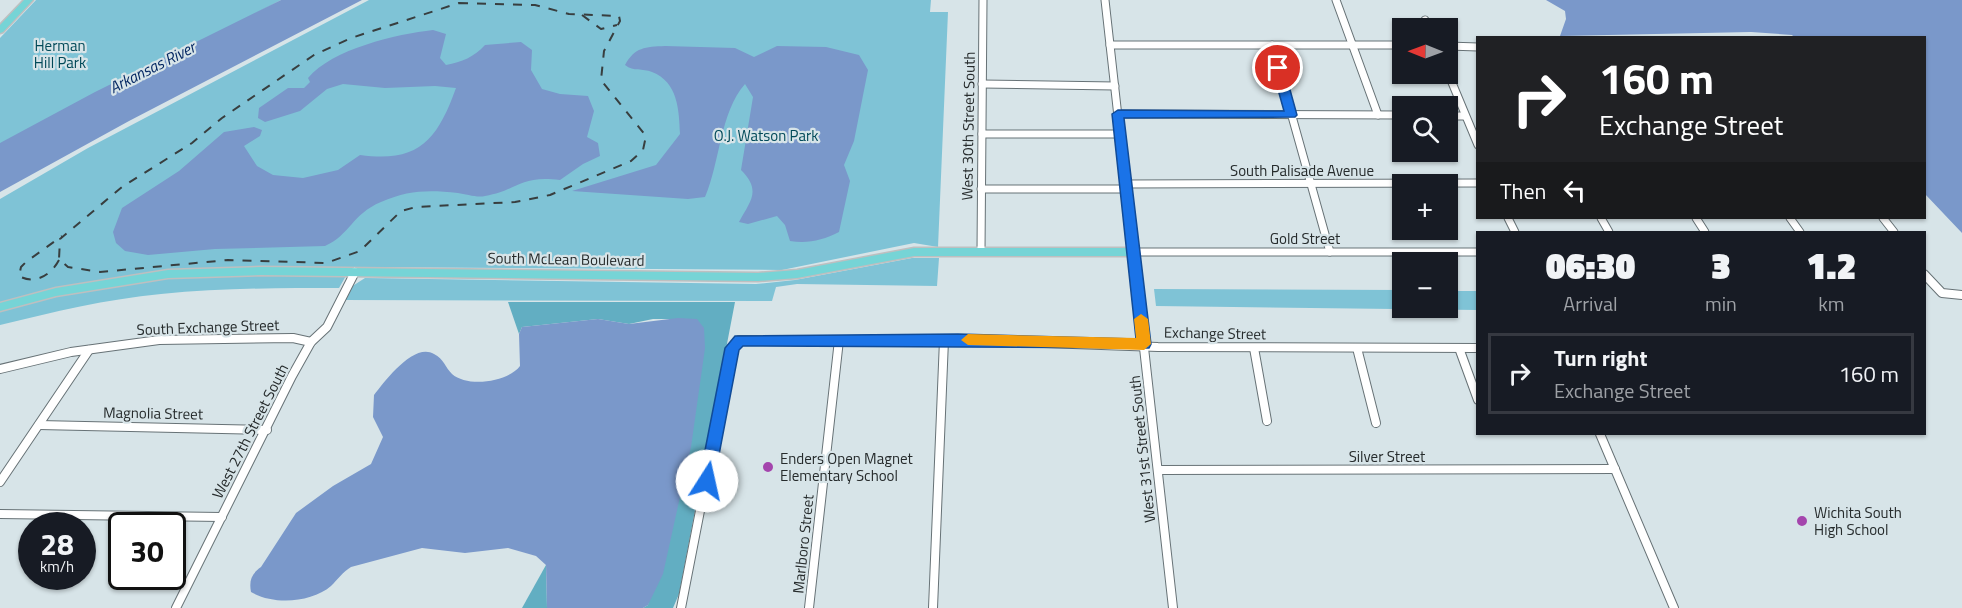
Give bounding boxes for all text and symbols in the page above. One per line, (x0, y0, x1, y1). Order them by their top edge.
north arrow (1392, 18, 1458, 84)
map controls (1392, 18, 1458, 318)
park label: Herman Hill Park (34, 34, 86, 74)
water label: Arkansas River (105, 34, 201, 99)
pin (1252, 42, 1303, 93)
text: 160 m (1599, 46, 1714, 110)
street label: West 30th Street South (955, 51, 981, 201)
icon: arrive (1261, 51, 1294, 84)
icon: right (1500, 60, 1578, 138)
button: search (1392, 96, 1458, 162)
text: Exchange Street (1599, 104, 1783, 145)
park label: O.J. Watson Park (714, 124, 818, 147)
street label: South Palisade Avenue (1230, 159, 1374, 182)
button: + (1392, 174, 1458, 240)
text: Then (1500, 174, 1546, 208)
icon: left (1558, 174, 1591, 207)
street label: Gold Street (1270, 227, 1341, 250)
text: 06:30 (1546, 238, 1635, 293)
text: 3 (1711, 238, 1731, 293)
text: 1.2 (1807, 238, 1856, 293)
street label: South McLean Boulevard (487, 246, 645, 272)
button: − (1392, 252, 1458, 318)
text: Arrival (1563, 288, 1618, 319)
text: min (1705, 288, 1737, 319)
text: km (1818, 288, 1845, 319)
street label: South Exchange Street (136, 313, 281, 341)
street label: Exchange Street (1164, 321, 1267, 345)
text: Turn right (1554, 341, 1648, 375)
icon: right (1503, 357, 1536, 390)
text: 160 m (1839, 357, 1899, 391)
street label: West 27th Street South (206, 359, 294, 503)
street label: West 31st Street South (1123, 374, 1161, 524)
text: Exchange Street (1554, 375, 1690, 406)
street label: Magnolia Street (103, 401, 204, 425)
street label: Silver Street (1349, 445, 1426, 468)
place label: Enders Open Magnet Elementary School (780, 447, 913, 487)
position arrow (675, 449, 739, 513)
marker: Enders Open Magnet Elementary School (761, 460, 775, 474)
street label: Marlboro Street (786, 493, 820, 595)
place label: Wichita South High School (1814, 501, 1902, 541)
speed limit sign: 30 (108, 512, 186, 590)
marker: Wichita South High School (1795, 514, 1809, 528)
text: 28 (40, 521, 74, 567)
text: km/h (40, 555, 74, 578)

